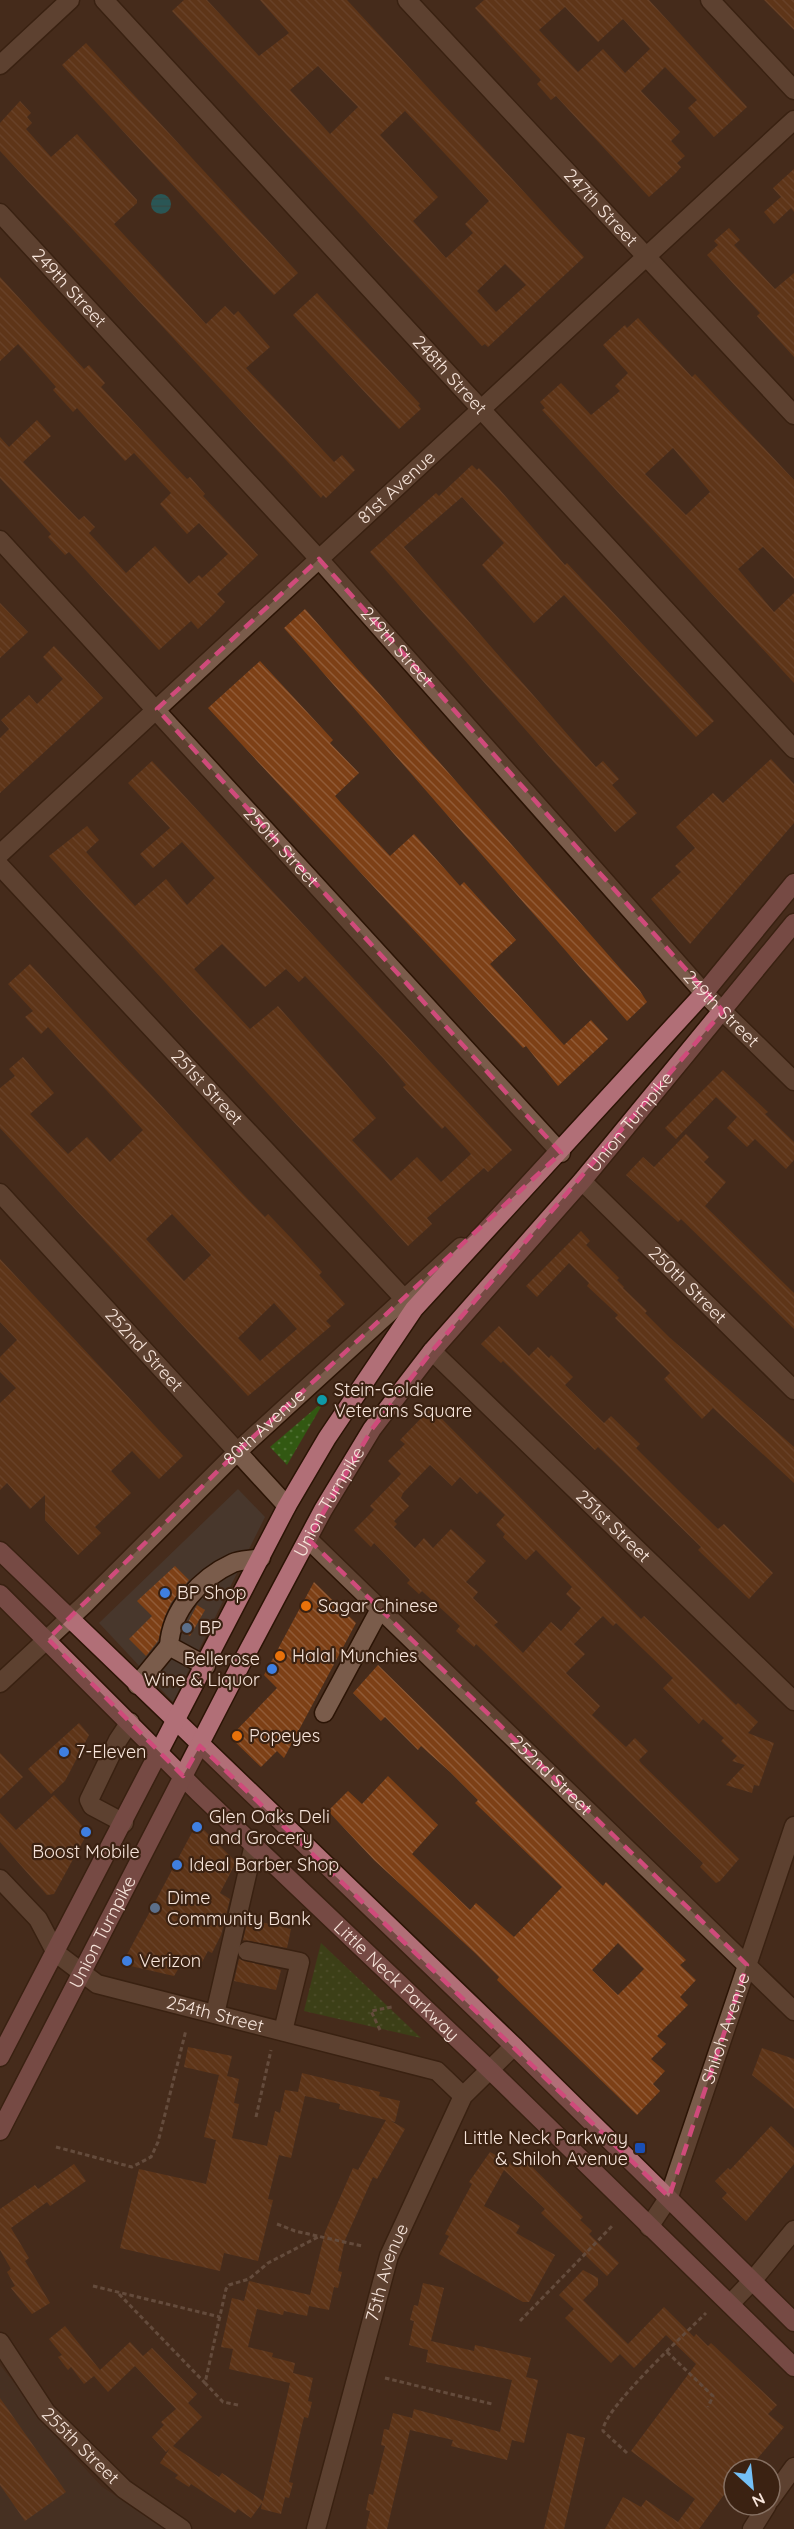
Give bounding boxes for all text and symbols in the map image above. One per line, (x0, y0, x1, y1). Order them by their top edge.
street label: 247th Street (559, 164, 643, 251)
street label: 249th Street (27, 243, 112, 332)
street label: 248th Street (408, 330, 492, 419)
street label: 81st Avenue (353, 446, 440, 529)
street label: 249th Street (356, 602, 439, 691)
street label: 250th Street (239, 802, 324, 892)
street label: 249th Street (678, 965, 765, 1052)
street label: 251st Street (166, 1044, 248, 1130)
street label: Union Turnpike (582, 1067, 678, 1177)
street label: 250th Street (644, 1241, 732, 1328)
street label: 252nd Street (100, 1303, 188, 1396)
place label: Stein-Goldie Veterans Square (334, 1378, 472, 1422)
street label: 80th Avenue (218, 1383, 310, 1470)
marker: Stein-Goldie Veterans Square (315, 1393, 329, 1407)
street label: Union Turnpike (288, 1442, 370, 1561)
street label: 251st Street (571, 1484, 656, 1567)
place label: BP Shop (177, 1581, 247, 1604)
marker: BP Shop (158, 1586, 172, 1600)
place label: Sagar Chinese (318, 1594, 438, 1617)
marker: Sagar Chinese (299, 1599, 313, 1613)
place label: BP (199, 1616, 221, 1639)
marker: BP (180, 1621, 194, 1635)
place label: Halal Munchies (292, 1644, 418, 1667)
place label: Bellerose Wine & Liquor (144, 1647, 260, 1691)
marker: Halal Munchies (273, 1649, 287, 1663)
marker: Bellerose Wine & Liquor (265, 1662, 279, 1676)
place label: Popeyes (249, 1724, 320, 1747)
marker: Popeyes (230, 1729, 244, 1743)
street label: 252nd Street (506, 1730, 597, 1820)
place label: 7-Eleven (76, 1740, 147, 1763)
marker: 7-Eleven (57, 1745, 71, 1759)
place label: Glen Oaks Deli and Grocery (209, 1805, 330, 1849)
marker: Glen Oaks Deli and Grocery (190, 1820, 204, 1834)
marker: Boost Mobile (79, 1825, 93, 1839)
place label: Boost Mobile (32, 1840, 140, 1863)
place label: Ideal Barber Shop (189, 1853, 339, 1876)
marker: Ideal Barber Shop (170, 1858, 184, 1872)
street label: Union Turnpike (64, 1871, 141, 1992)
place label: Dime Community Bank (167, 1886, 311, 1930)
marker: Dime Community Bank (148, 1901, 162, 1915)
street label: Little Neck Parkway (329, 1915, 464, 2046)
place label: Verizon (139, 1949, 201, 1972)
marker: Verizon (120, 1954, 134, 1968)
street label: Shiloh Avenue (696, 1970, 755, 2087)
street label: 254th Street (164, 1990, 266, 2037)
place label: Little Neck Parkway & Shiloh Avenue (463, 2126, 628, 2170)
marker: Little Neck Parkway & Shiloh Avenue (633, 2141, 647, 2155)
street label: 75th Avenue (360, 2220, 413, 2324)
street label: 255th Street (37, 2402, 124, 2489)
north arrow (722, 2457, 782, 2517)
text: N (749, 2489, 769, 2512)

